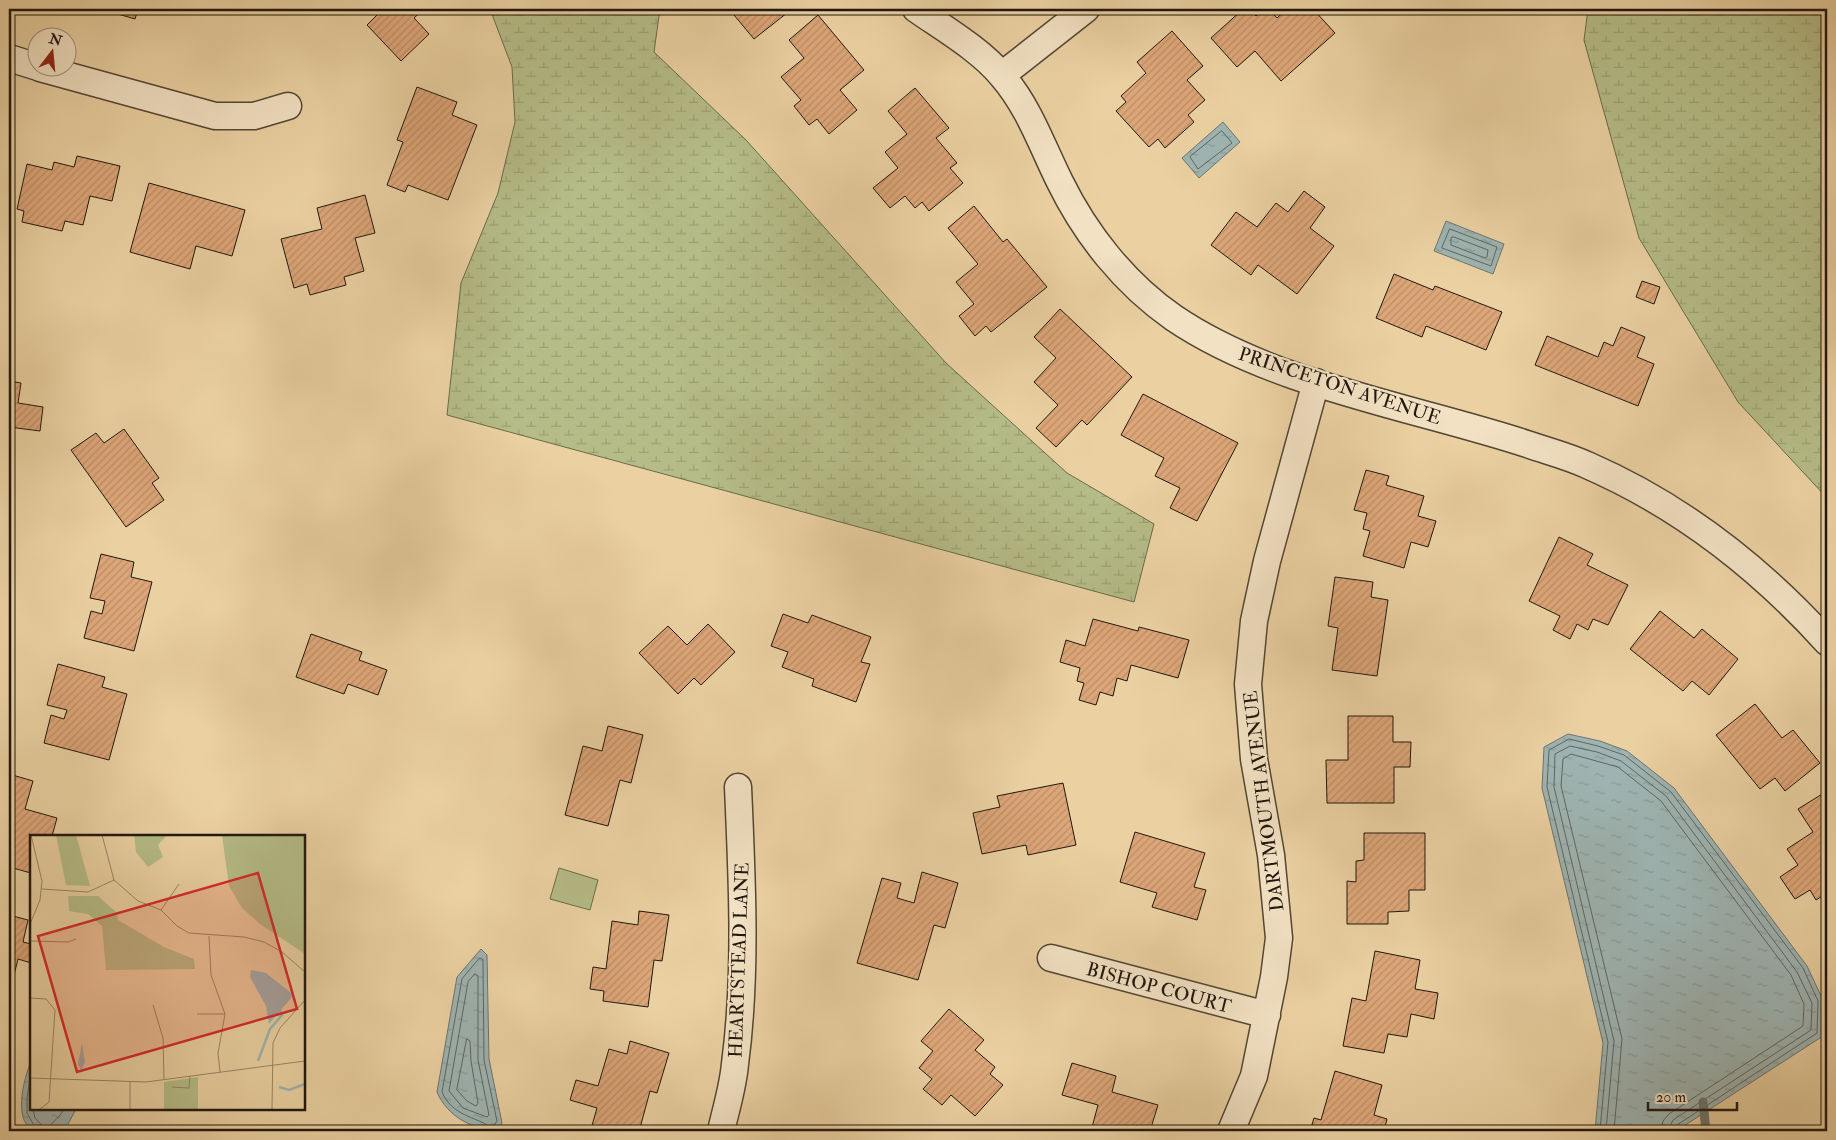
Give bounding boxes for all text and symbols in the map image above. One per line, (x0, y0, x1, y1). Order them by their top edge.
north arrow (28, 28, 78, 78)
text: N (46, 30, 64, 50)
street label: PRINCETON AVENUE (1235, 342, 1444, 430)
street label: DARTMOUTH AVENUE (1238, 689, 1289, 913)
inset map (30, 835, 305, 1110)
street label: HEARTSTEAD LANE (724, 862, 754, 1058)
street label: BISHOP COURT (1084, 957, 1234, 1019)
scale bar (1648, 1080, 1737, 1112)
text: 20 m (1656, 1088, 1686, 1107)

